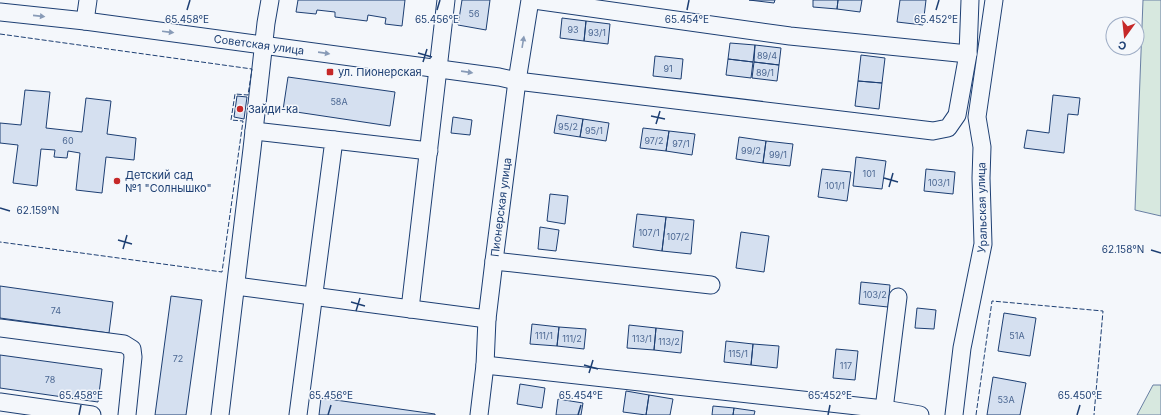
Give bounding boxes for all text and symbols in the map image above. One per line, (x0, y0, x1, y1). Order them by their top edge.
house number: 56 (468, 8, 480, 19)
one-way arrow (33, 13, 45, 19)
text: 65.458°E (165, 13, 209, 25)
text: 65.456°E (415, 13, 459, 25)
text: 65.454°E (665, 13, 709, 25)
text: 65.452°E (914, 13, 958, 25)
north arrow (1105, 16, 1145, 56)
house number: 93 (567, 24, 579, 35)
house number: 93/1 (588, 27, 606, 38)
one-way arrow (162, 29, 174, 35)
street label: Советская улица (213, 31, 305, 58)
one-way arrow (521, 36, 527, 48)
text: С (1117, 38, 1128, 53)
one-way arrow (318, 50, 330, 56)
house number: 89/4 (757, 50, 777, 61)
house number: 91 (663, 63, 673, 74)
place label: ул. Пионерская (338, 65, 422, 79)
marker: ул. Пионерская (325, 67, 335, 77)
house number: 89/1 (756, 67, 774, 78)
one-way arrow (461, 69, 473, 75)
house number: 58А (330, 96, 348, 107)
place label: Зайди-ка (248, 102, 298, 116)
marker: Зайди-ка (235, 104, 245, 114)
house number: 95/2 (558, 121, 578, 132)
house number: 95/1 (585, 125, 603, 136)
house number: 60 (62, 135, 74, 146)
house number: 97/2 (644, 135, 664, 146)
house number: 97/1 (672, 138, 690, 149)
house number: 99/2 (741, 145, 761, 156)
house number: 99/1 (769, 149, 787, 160)
street label: Пионерская улица (488, 157, 514, 258)
street label: Уральская улица (974, 162, 990, 254)
place label: Детский сад №1 "Солнышко" (125, 168, 212, 195)
house number: 101 (863, 168, 876, 179)
marker: Детский сад №1 "Солнышко" (112, 176, 122, 186)
house number: 103/1 (928, 177, 950, 188)
house number: 101/1 (825, 180, 845, 191)
text: 62.159°N (17, 204, 59, 216)
house number: 107/1 (638, 227, 660, 238)
house number: 107/2 (667, 231, 690, 242)
text: 62.158°N (1102, 243, 1144, 255)
house number: 103/2 (863, 289, 887, 300)
house number: 74 (51, 305, 61, 316)
house number: 111/1 (535, 330, 553, 341)
house number: 51А (1009, 330, 1025, 341)
house number: 111/2 (562, 333, 582, 344)
house number: 113/1 (632, 333, 652, 344)
house number: 113/2 (658, 336, 680, 347)
house number: 115/1 (728, 348, 748, 359)
house number: 72 (173, 353, 183, 364)
house number: 117 (840, 360, 852, 371)
house number: 78 (45, 374, 56, 385)
text: 65.458°E (59, 389, 103, 401)
text: 65.456°E (309, 389, 353, 401)
text: 65.454°E (559, 389, 603, 401)
text: 65.452°E (808, 389, 852, 401)
text: 65.450°E (1058, 389, 1102, 401)
house number: 53А (997, 394, 1015, 405)

